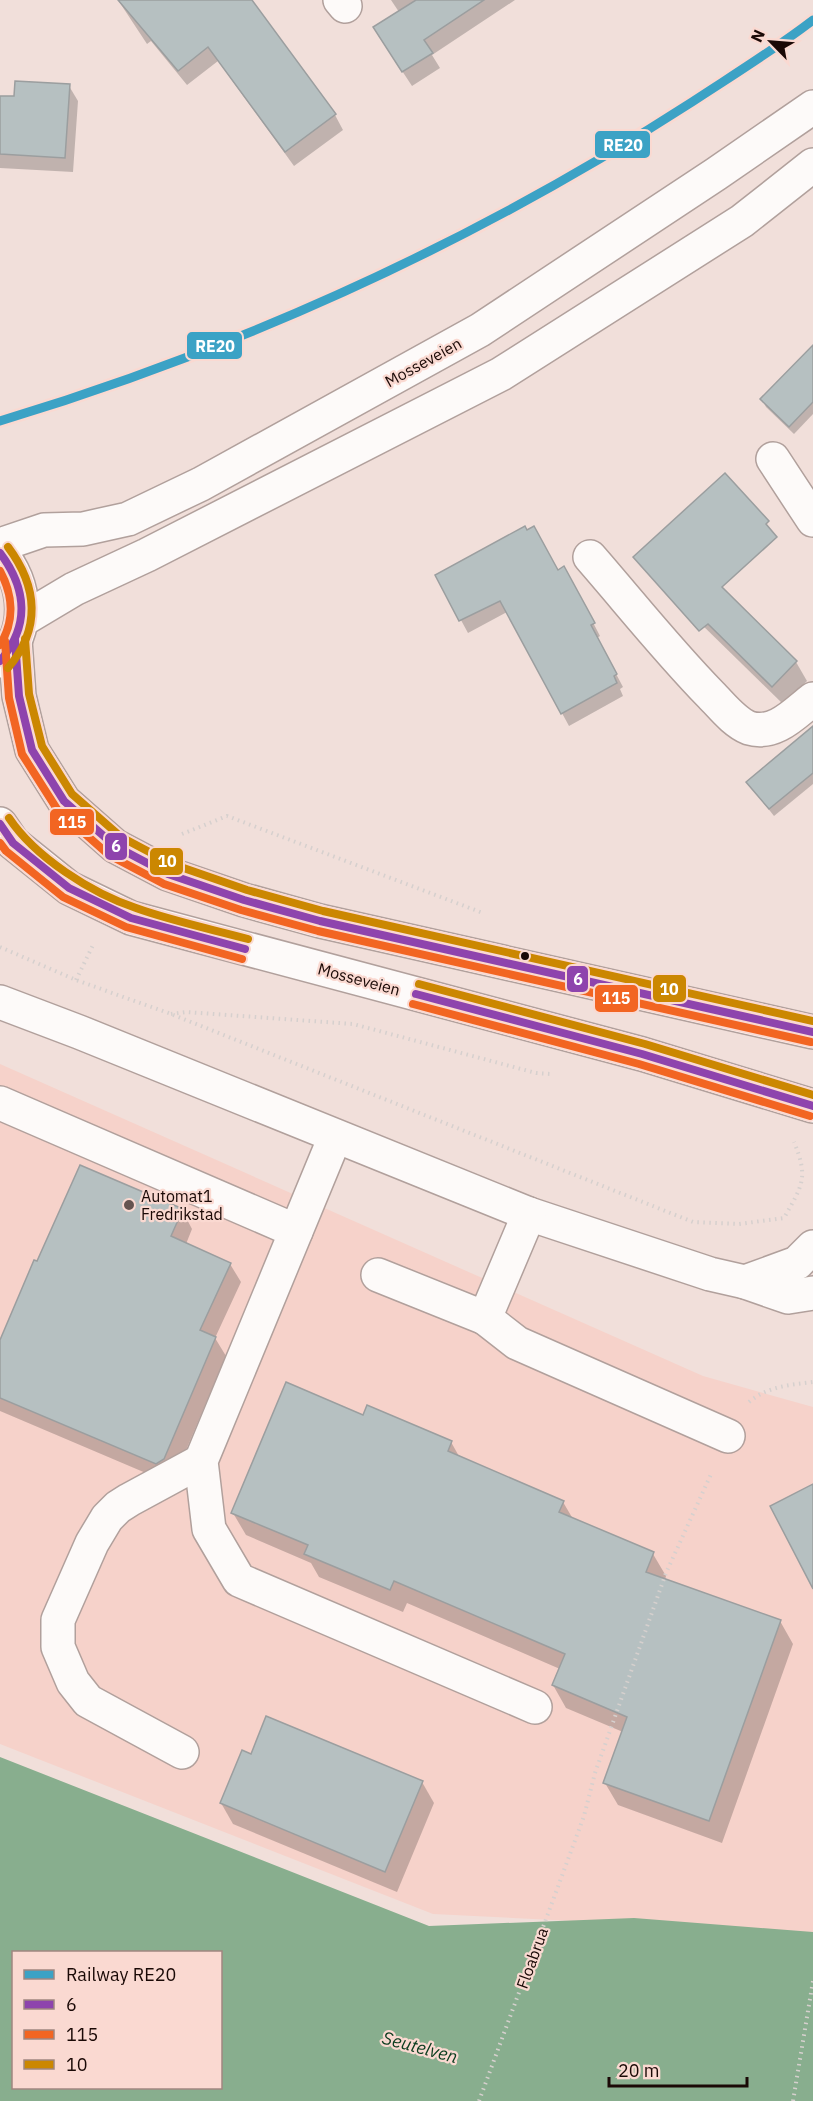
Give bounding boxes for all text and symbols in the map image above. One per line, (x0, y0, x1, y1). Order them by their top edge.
north arrow (741, 12, 801, 72)
text: N (746, 26, 769, 45)
line badge: RE20 (594, 130, 651, 159)
text: RE20 (603, 135, 643, 155)
line badge: RE20 (186, 331, 243, 360)
street label: Mosseveien (381, 333, 465, 391)
text: RE20 (195, 336, 235, 356)
line badge: 115 (49, 808, 95, 836)
text: 115 (58, 812, 87, 832)
line badge: 6 (104, 832, 128, 861)
text: 6 (111, 836, 121, 856)
line badge: 10 (149, 847, 184, 876)
text: 10 (157, 851, 177, 871)
unlabelled marker (519, 950, 531, 962)
street label: Mosseveien (316, 958, 402, 1000)
line badge: 6 (566, 965, 589, 993)
text: 6 (573, 969, 583, 989)
line badge: 10 (652, 974, 687, 1003)
text: 10 (659, 979, 679, 999)
line badge: 115 (594, 984, 639, 1013)
text: 115 (602, 988, 631, 1008)
place label: Automat1 Fredrikstad (141, 1186, 223, 1224)
marker: Automat1 Fredrikstad (122, 1198, 136, 1212)
street label: Floabrua (512, 1924, 552, 1991)
legend (12, 1951, 222, 2089)
text: Railway RE20 (66, 1963, 176, 1986)
text: 6 (66, 1993, 77, 2016)
text: 115 (66, 2023, 98, 2046)
water label: Seutelven (380, 2026, 460, 2068)
scale bar (609, 2050, 747, 2088)
text: 10 (66, 2053, 88, 2076)
text: 20 m (618, 2059, 660, 2082)

